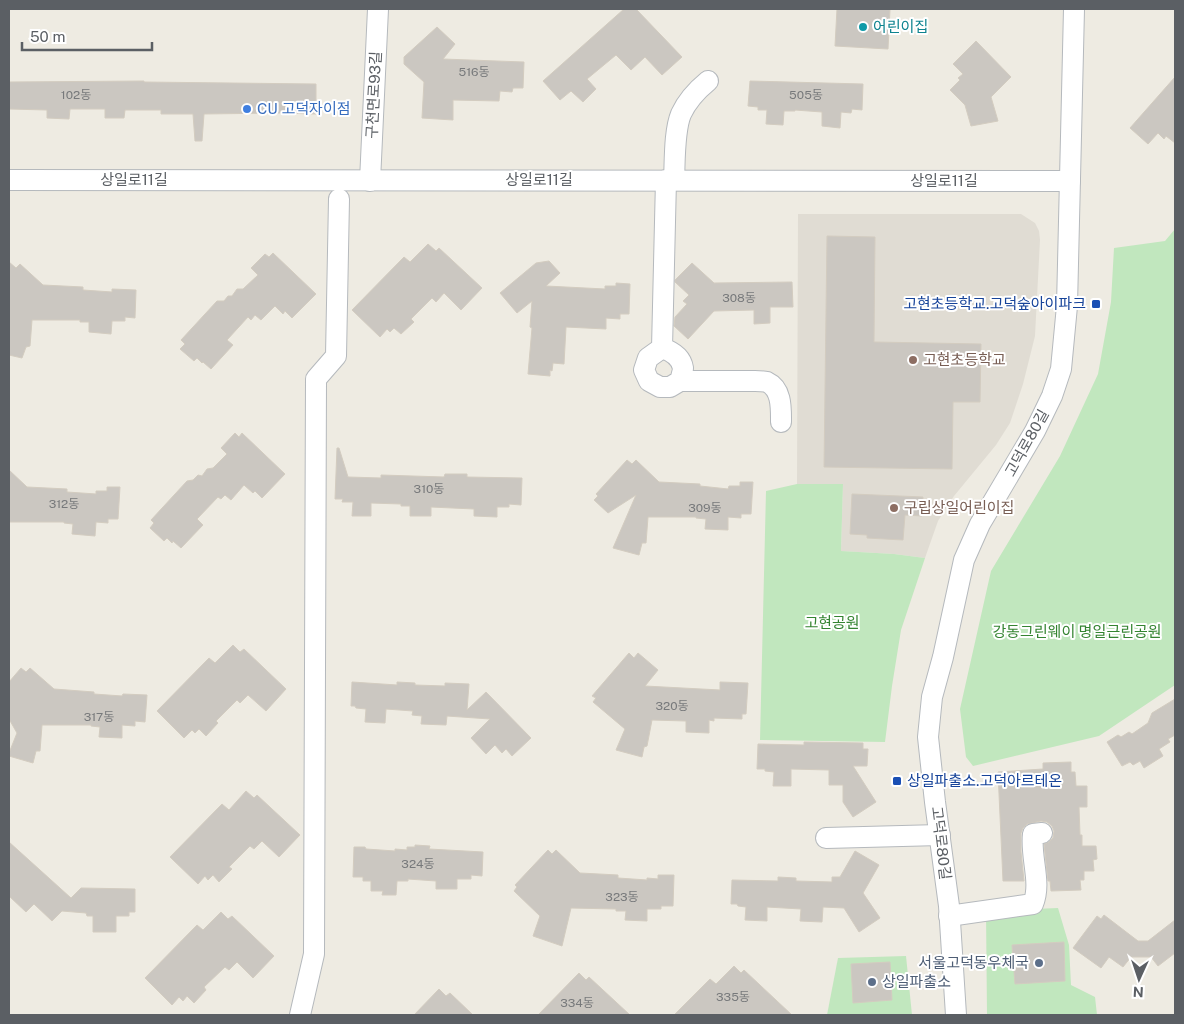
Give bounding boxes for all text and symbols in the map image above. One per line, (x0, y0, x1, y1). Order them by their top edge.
place label: 어린이집 (873, 18, 928, 35)
scale bar (22, 20, 152, 52)
marker: 어린이집 (857, 21, 869, 33)
text: 50 m (30, 28, 65, 45)
street label: 구천면로93길 (363, 51, 384, 139)
house number: 516동 (458, 65, 490, 79)
house number: 102동 (61, 88, 91, 102)
house number: 505동 (789, 88, 823, 102)
place label: CU 고덕자이점 (257, 100, 350, 117)
marker: CU 고덕자이점 (241, 103, 253, 115)
street label: 상일로11길 (100, 171, 168, 188)
street label: 상일로11길 (505, 171, 573, 188)
street label: 상일로11길 (910, 172, 978, 189)
house number: 308동 (722, 291, 756, 305)
place label: 고현초등학교.고덕숲아이파크 (903, 295, 1086, 312)
marker: 고현초등학교.고덕숲아이파크 (1090, 298, 1102, 310)
place label: 고현초등학교 (923, 351, 1006, 368)
marker: 고현초등학교 (907, 354, 919, 366)
street label: 고덕로80길 (1001, 406, 1052, 479)
house number: 310동 (414, 482, 444, 496)
house number: 312동 (49, 497, 79, 511)
place label: 구립상일어린이집 (904, 499, 1014, 516)
house number: 309동 (688, 501, 722, 515)
marker: 구립상일어린이집 (888, 502, 900, 514)
park label: 고현공원 (804, 614, 860, 631)
park label: 강동그린웨이 명일근린공원 (992, 623, 1162, 640)
house number: 320동 (655, 699, 689, 713)
house number: 317동 (84, 710, 114, 724)
place label: 상일파출소.고덕아르테온 (907, 772, 1062, 789)
marker: 상일파출소.고덕아르테온 (891, 775, 903, 787)
street label: 고덕로80길 (929, 805, 954, 881)
house number: 324동 (401, 857, 435, 871)
house number: 323동 (605, 890, 639, 904)
place label: 서울고덕동우체국 (919, 954, 1029, 971)
north arrow (1114, 954, 1164, 1004)
marker: 서울고덕동우체국 (1033, 957, 1045, 969)
place label: 상일파출소 (882, 973, 951, 990)
marker: 상일파출소 (866, 976, 878, 988)
text: N (1132, 984, 1144, 1000)
house number: 335동 (716, 990, 750, 1004)
house number: 334동 (560, 996, 594, 1010)

